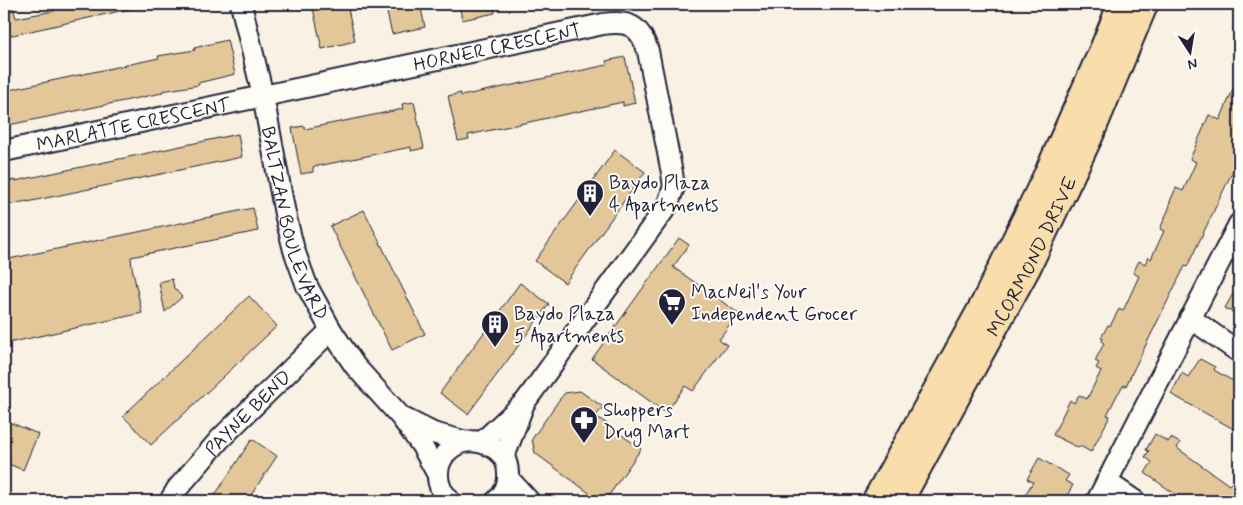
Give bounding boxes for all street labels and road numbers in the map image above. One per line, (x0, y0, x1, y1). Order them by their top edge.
street label: HORNER CRESCENT (411, 18, 583, 78)
street label: MARLATTE CRESCENT (34, 92, 234, 158)
street label: BALTZAN BOULEVARD (255, 125, 334, 325)
street label: MCORMOND DRIVE (981, 172, 1083, 341)
street label: PAYNE BEND (200, 365, 297, 462)

